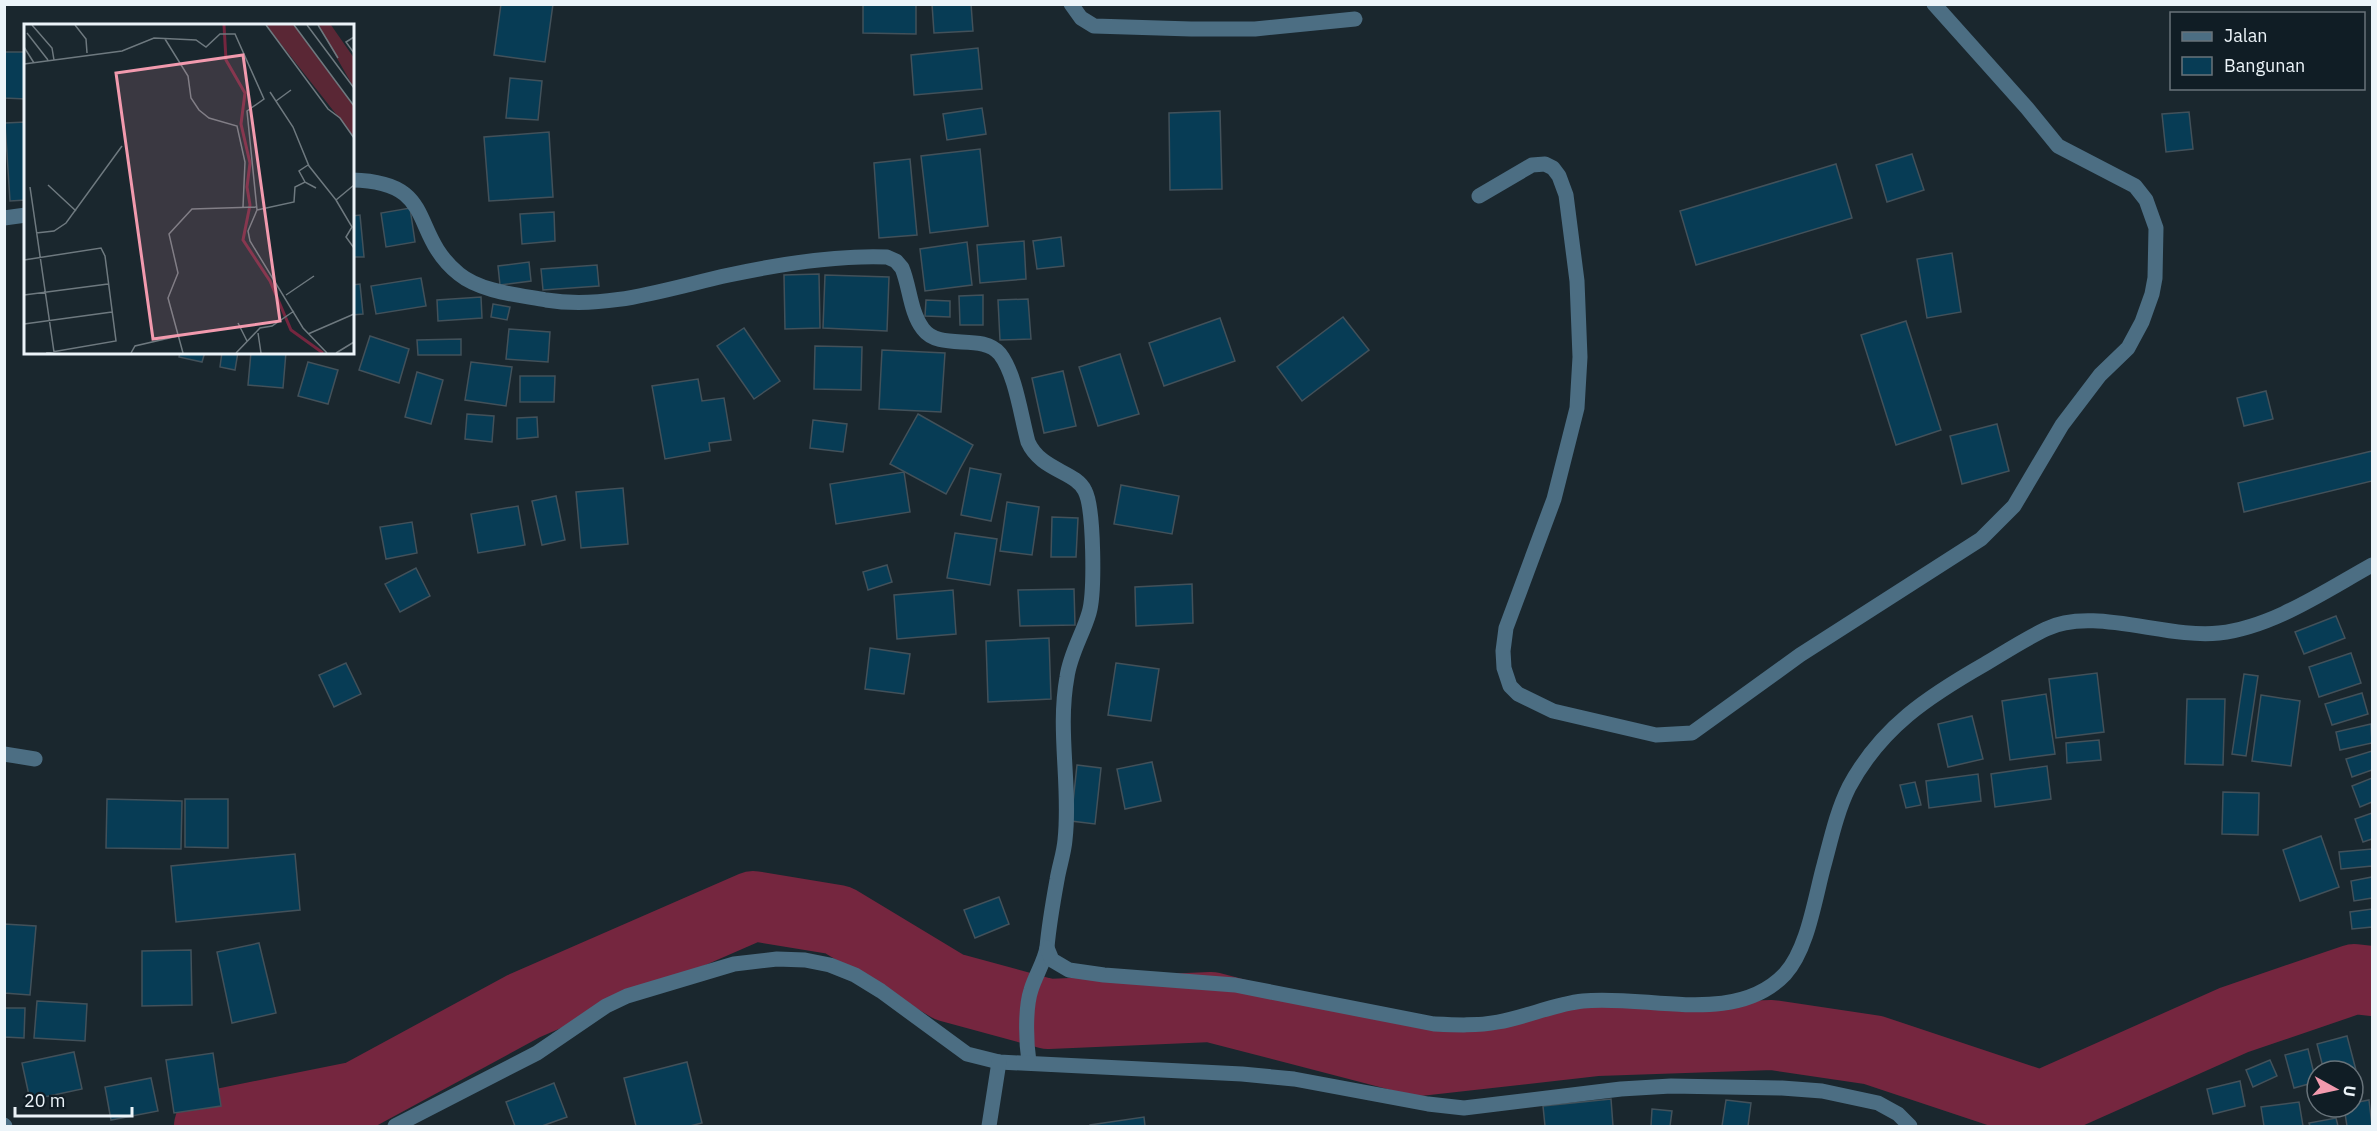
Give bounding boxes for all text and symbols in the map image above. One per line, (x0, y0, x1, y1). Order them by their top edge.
legend (2170, 12, 2365, 90)
inset map (24, 24, 354, 354)
text: Jalan (2224, 24, 2268, 47)
text: Bangunan (2224, 54, 2305, 77)
north arrow (2305, 1059, 2365, 1119)
scale bar (15, 1080, 132, 1118)
text: U (2339, 1084, 2361, 1098)
text: 20 m (24, 1089, 66, 1112)

